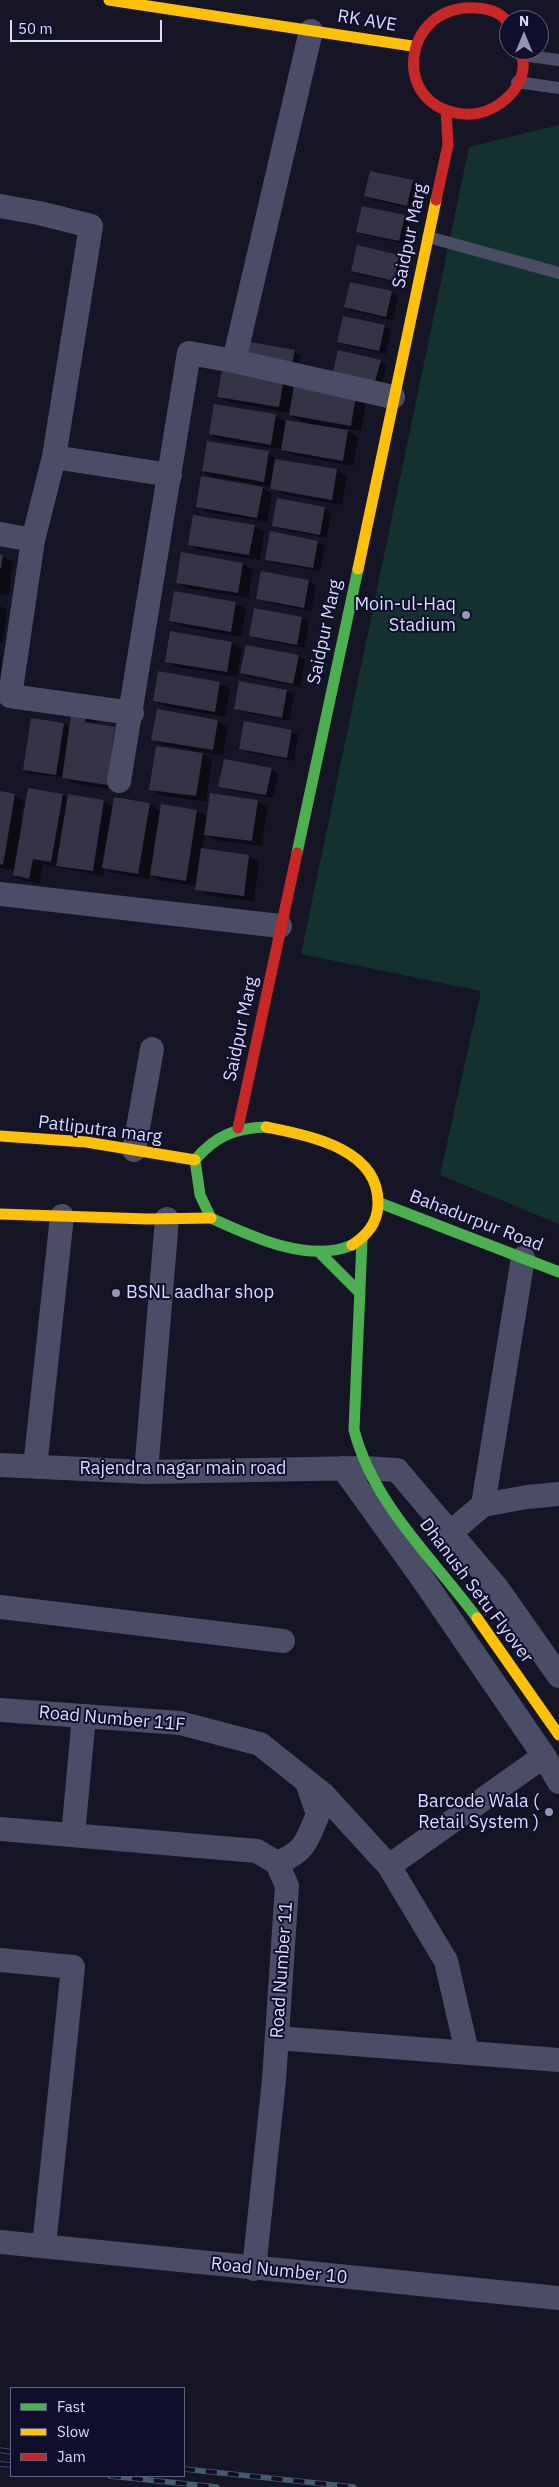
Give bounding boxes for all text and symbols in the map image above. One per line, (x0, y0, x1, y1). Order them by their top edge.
street label: RK AVE (336, 6, 398, 36)
scale bar (12, 10, 165, 42)
north arrow (499, 10, 549, 60)
text: N (519, 12, 529, 30)
text: 50 m (18, 19, 53, 38)
street label: Saidpur Marg (388, 182, 432, 290)
street label: Saidpur Marg (303, 578, 347, 686)
place label: Moin-ul-Haq Stadium (354, 594, 456, 636)
marker: Moin-ul-Haq Stadium (460, 609, 472, 621)
street label: Saidpur Marg (219, 975, 263, 1083)
street label: Patliputra marg (37, 1112, 163, 1148)
street label: Bahadurpur Road (406, 1186, 546, 1256)
place label: BSNL aadhar shop (126, 1282, 274, 1304)
marker: BSNL aadhar shop (110, 1287, 122, 1299)
street label: Rajendra nagar main road (79, 1458, 287, 1480)
street label: Dhanush Setu Flyover (415, 1514, 537, 1668)
street label: Road Number 11F (38, 1702, 186, 1736)
place label: Barcode Wala ( Retail System ) (417, 1791, 539, 1834)
marker: Barcode Wala ( Retail System ) (543, 1806, 555, 1818)
street label: Road Number 11 (266, 1901, 298, 2039)
street label: Road Number 10 (210, 2253, 348, 2289)
legend (10, 2387, 185, 2477)
text: Fast (57, 2397, 85, 2416)
text: Slow (57, 2422, 90, 2441)
text: Jam (57, 2447, 86, 2466)

